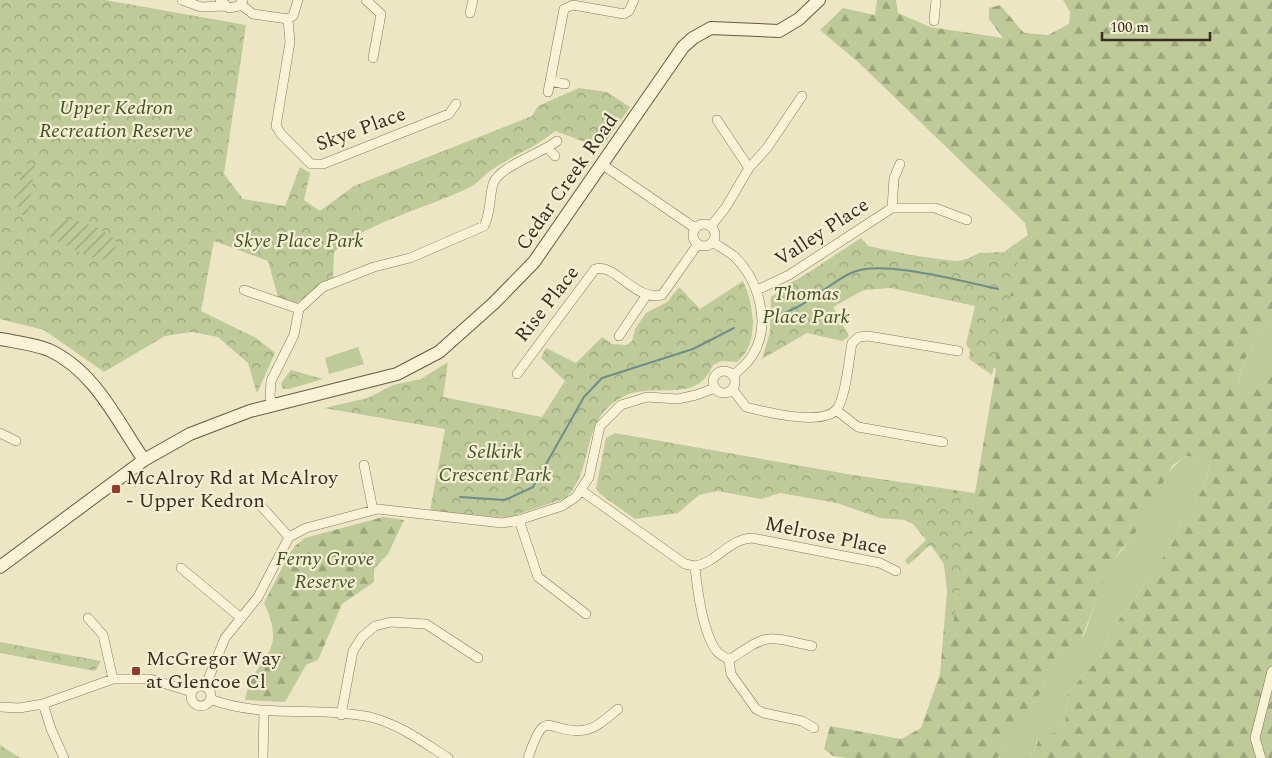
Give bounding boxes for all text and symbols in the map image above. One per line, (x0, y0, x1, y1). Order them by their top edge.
scale bar (1102, 10, 1210, 42)
text: 100 m (1110, 16, 1149, 39)
park label: Upper Kedron Recreation Reserve (39, 93, 193, 146)
street label: Skye Place (312, 99, 410, 159)
street label: Cedar Creek Road (508, 107, 626, 257)
street label: Valley Place (769, 190, 875, 274)
park label: Skye Place Park (234, 226, 364, 256)
street label: Rise Place (507, 259, 587, 349)
park label: Thomas Place Park (762, 279, 850, 332)
park label: Selkirk Crescent Park (439, 437, 552, 490)
place label: McAlroy Rd at McAlroy - Upper Kedron (126, 463, 339, 516)
marker: McAlroy Rd at McAlroy - Upper Kedron (110, 483, 122, 495)
street label: Melrose Place (762, 508, 890, 564)
park label: Ferny Grove Reserve (276, 544, 374, 597)
place label: McGregor Way at Glencoe Cl (146, 644, 282, 697)
marker: McGregor Way at Glencoe Cl (130, 665, 142, 677)

